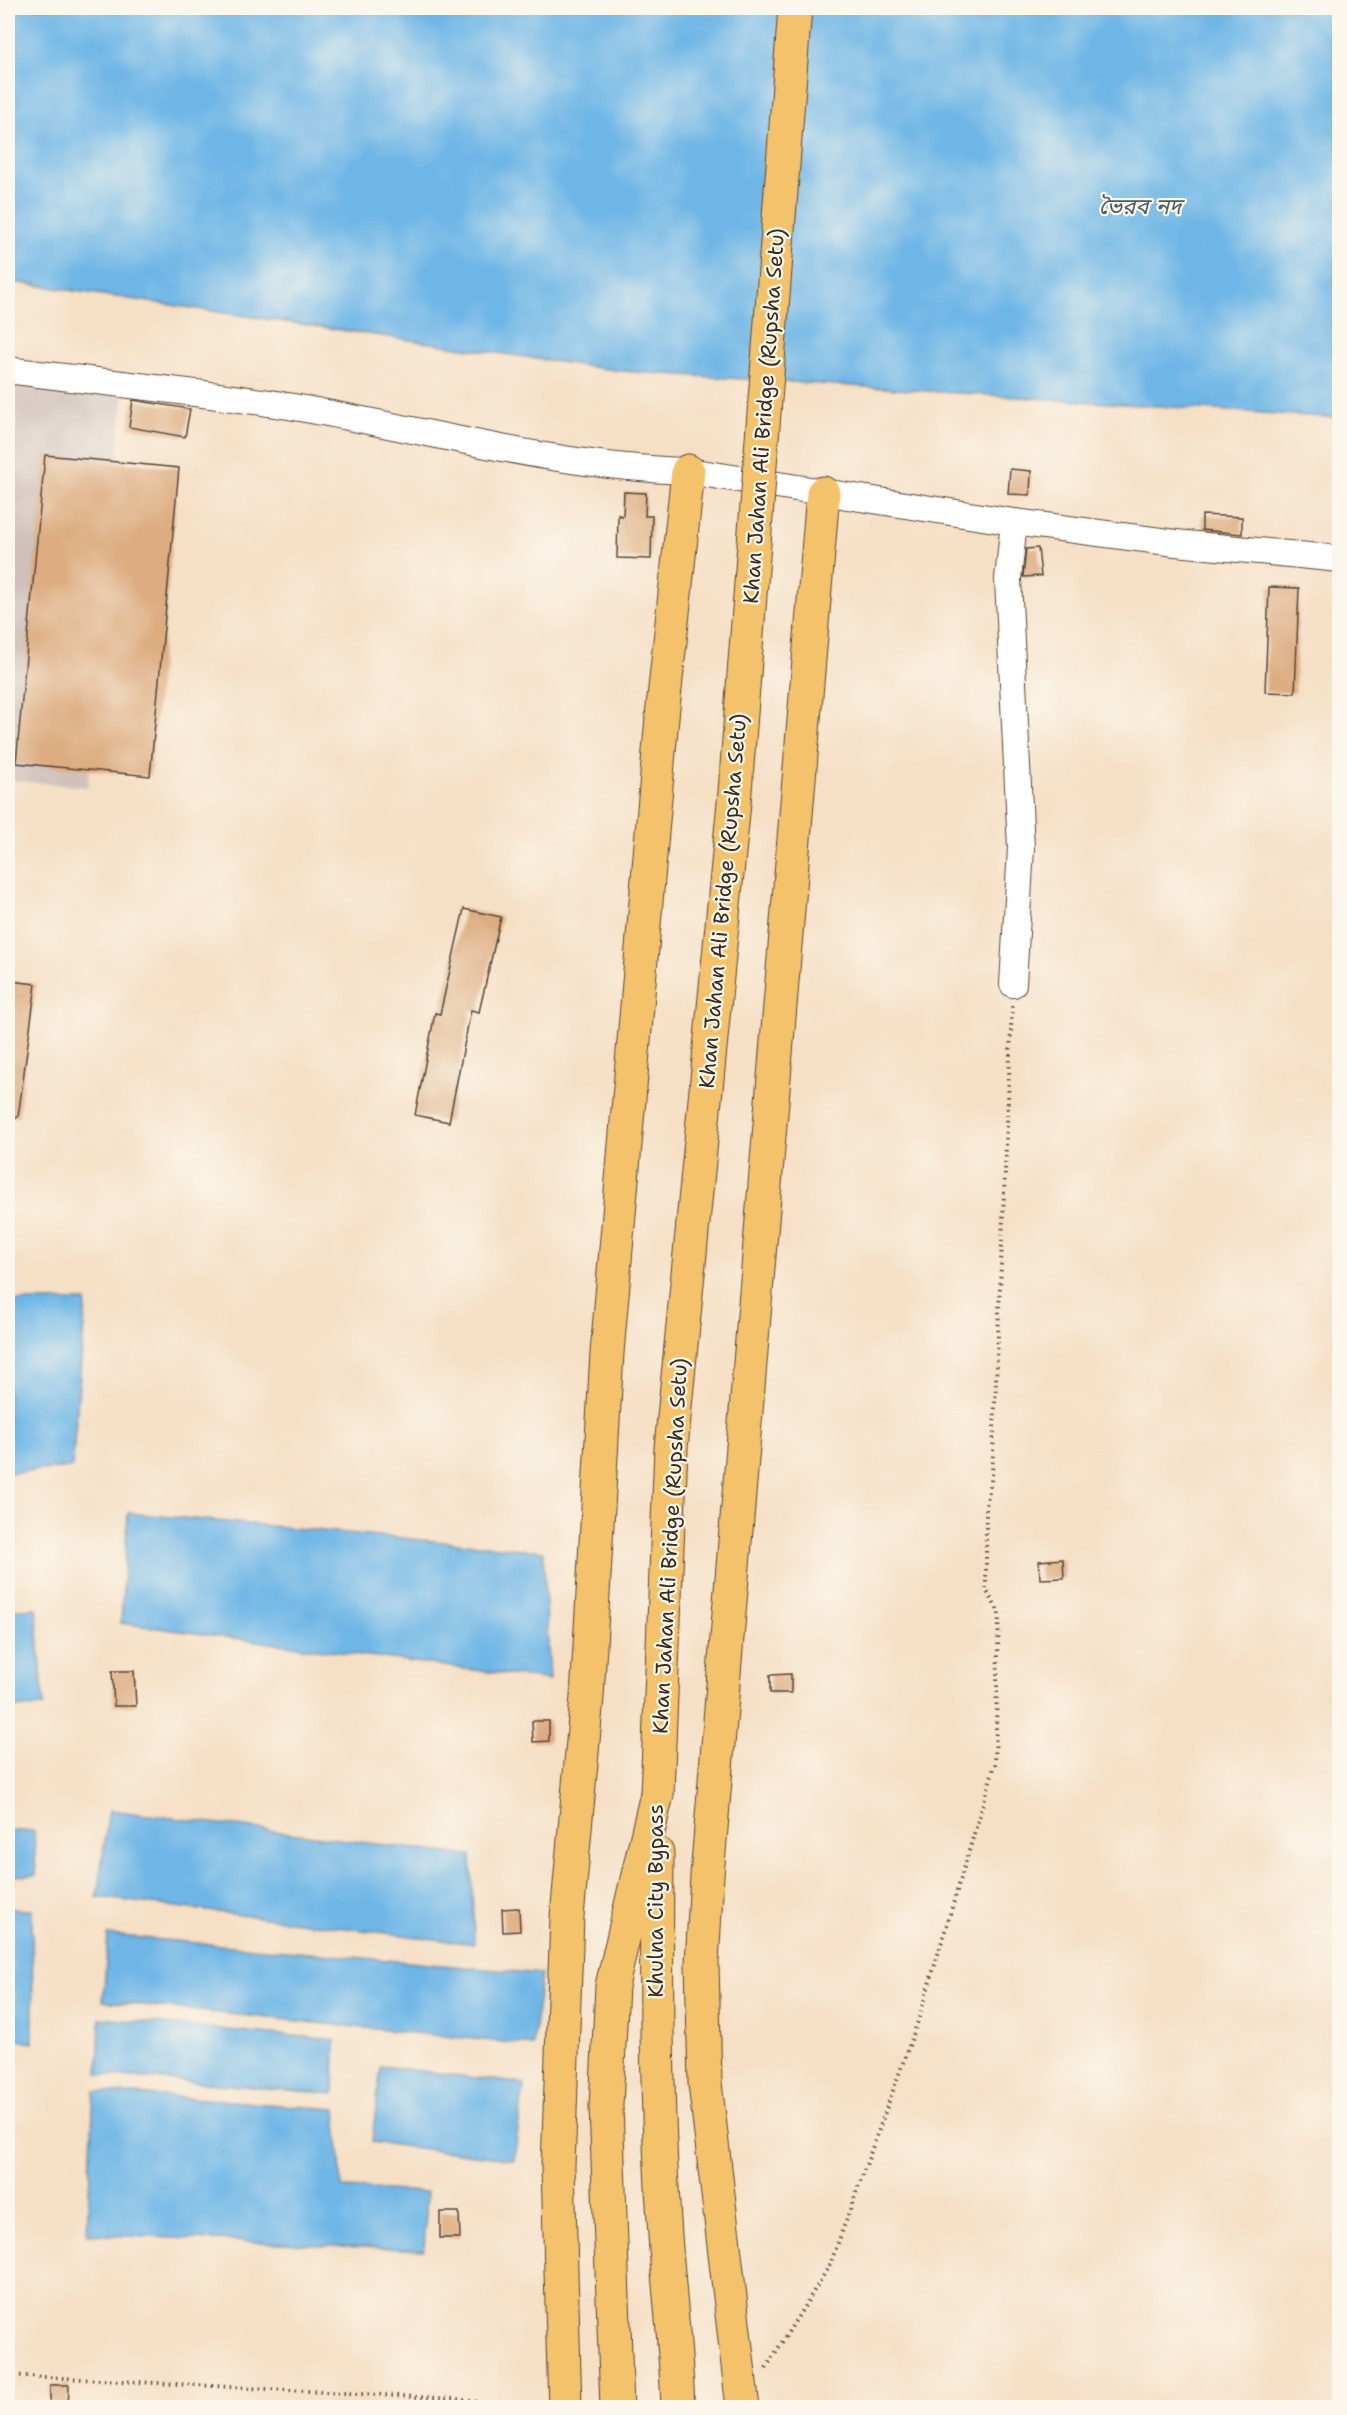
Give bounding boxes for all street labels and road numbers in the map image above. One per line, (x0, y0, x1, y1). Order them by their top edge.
street label: Khan Jahan Ali Bridge (Rupsha Setu) (737, 227, 791, 605)
street label: Khan Jahan Ali Bridge (Rupsha Setu) (693, 712, 753, 1090)
street label: Khan Jahan Ali Bridge (Rupsha Setu) (646, 1357, 694, 1735)
street label: Khulna City Bypass (642, 1804, 670, 1998)

